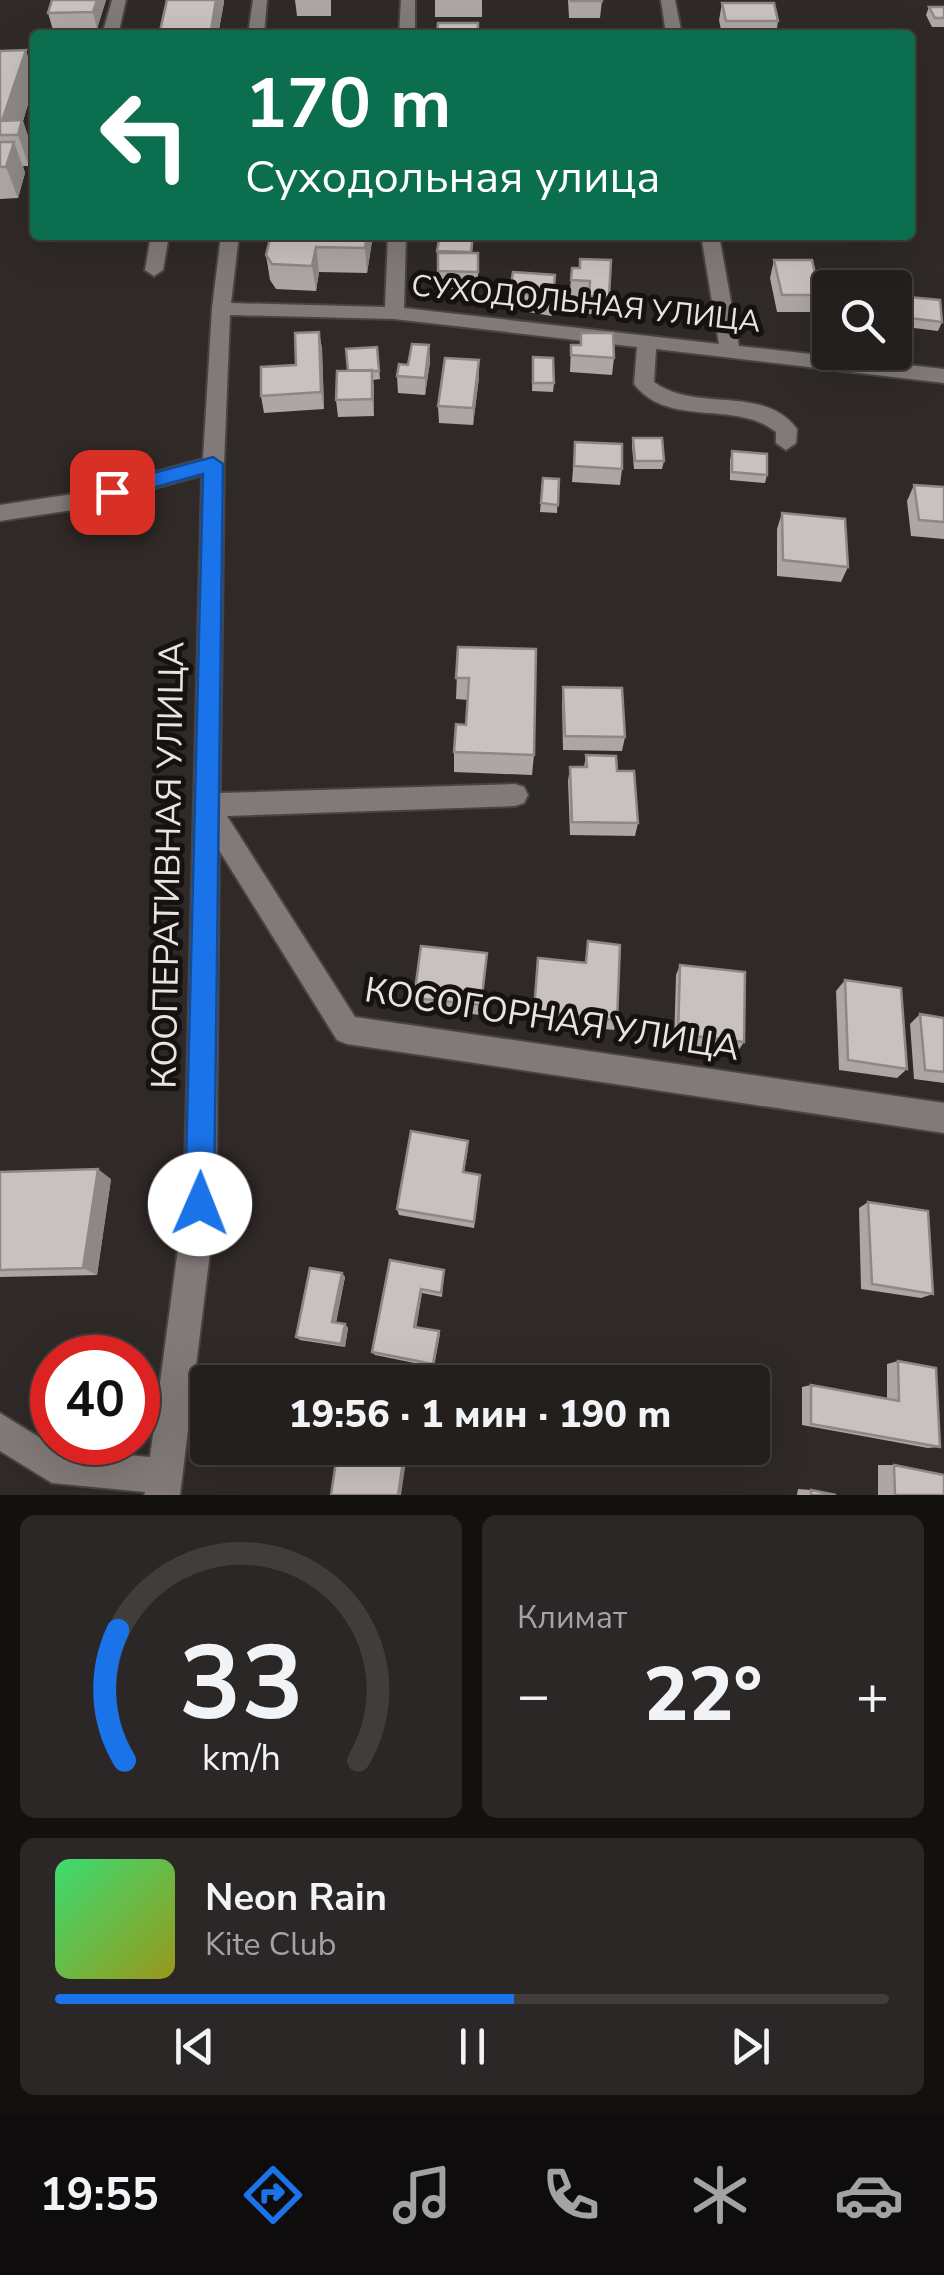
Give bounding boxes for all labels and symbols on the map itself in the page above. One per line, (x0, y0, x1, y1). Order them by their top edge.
street label: СУХОДОЛЬНАЯ УЛИЦА (409, 265, 763, 343)
pin (70, 450, 155, 535)
street label: КООПЕРАТИВНАЯ УЛИЦА (141, 641, 195, 1089)
street label: КОСОГОРНАЯ УЛИЦА (361, 966, 743, 1072)
position arrow (148, 1152, 252, 1256)
speed limit sign: 40 (30, 1335, 160, 1465)

